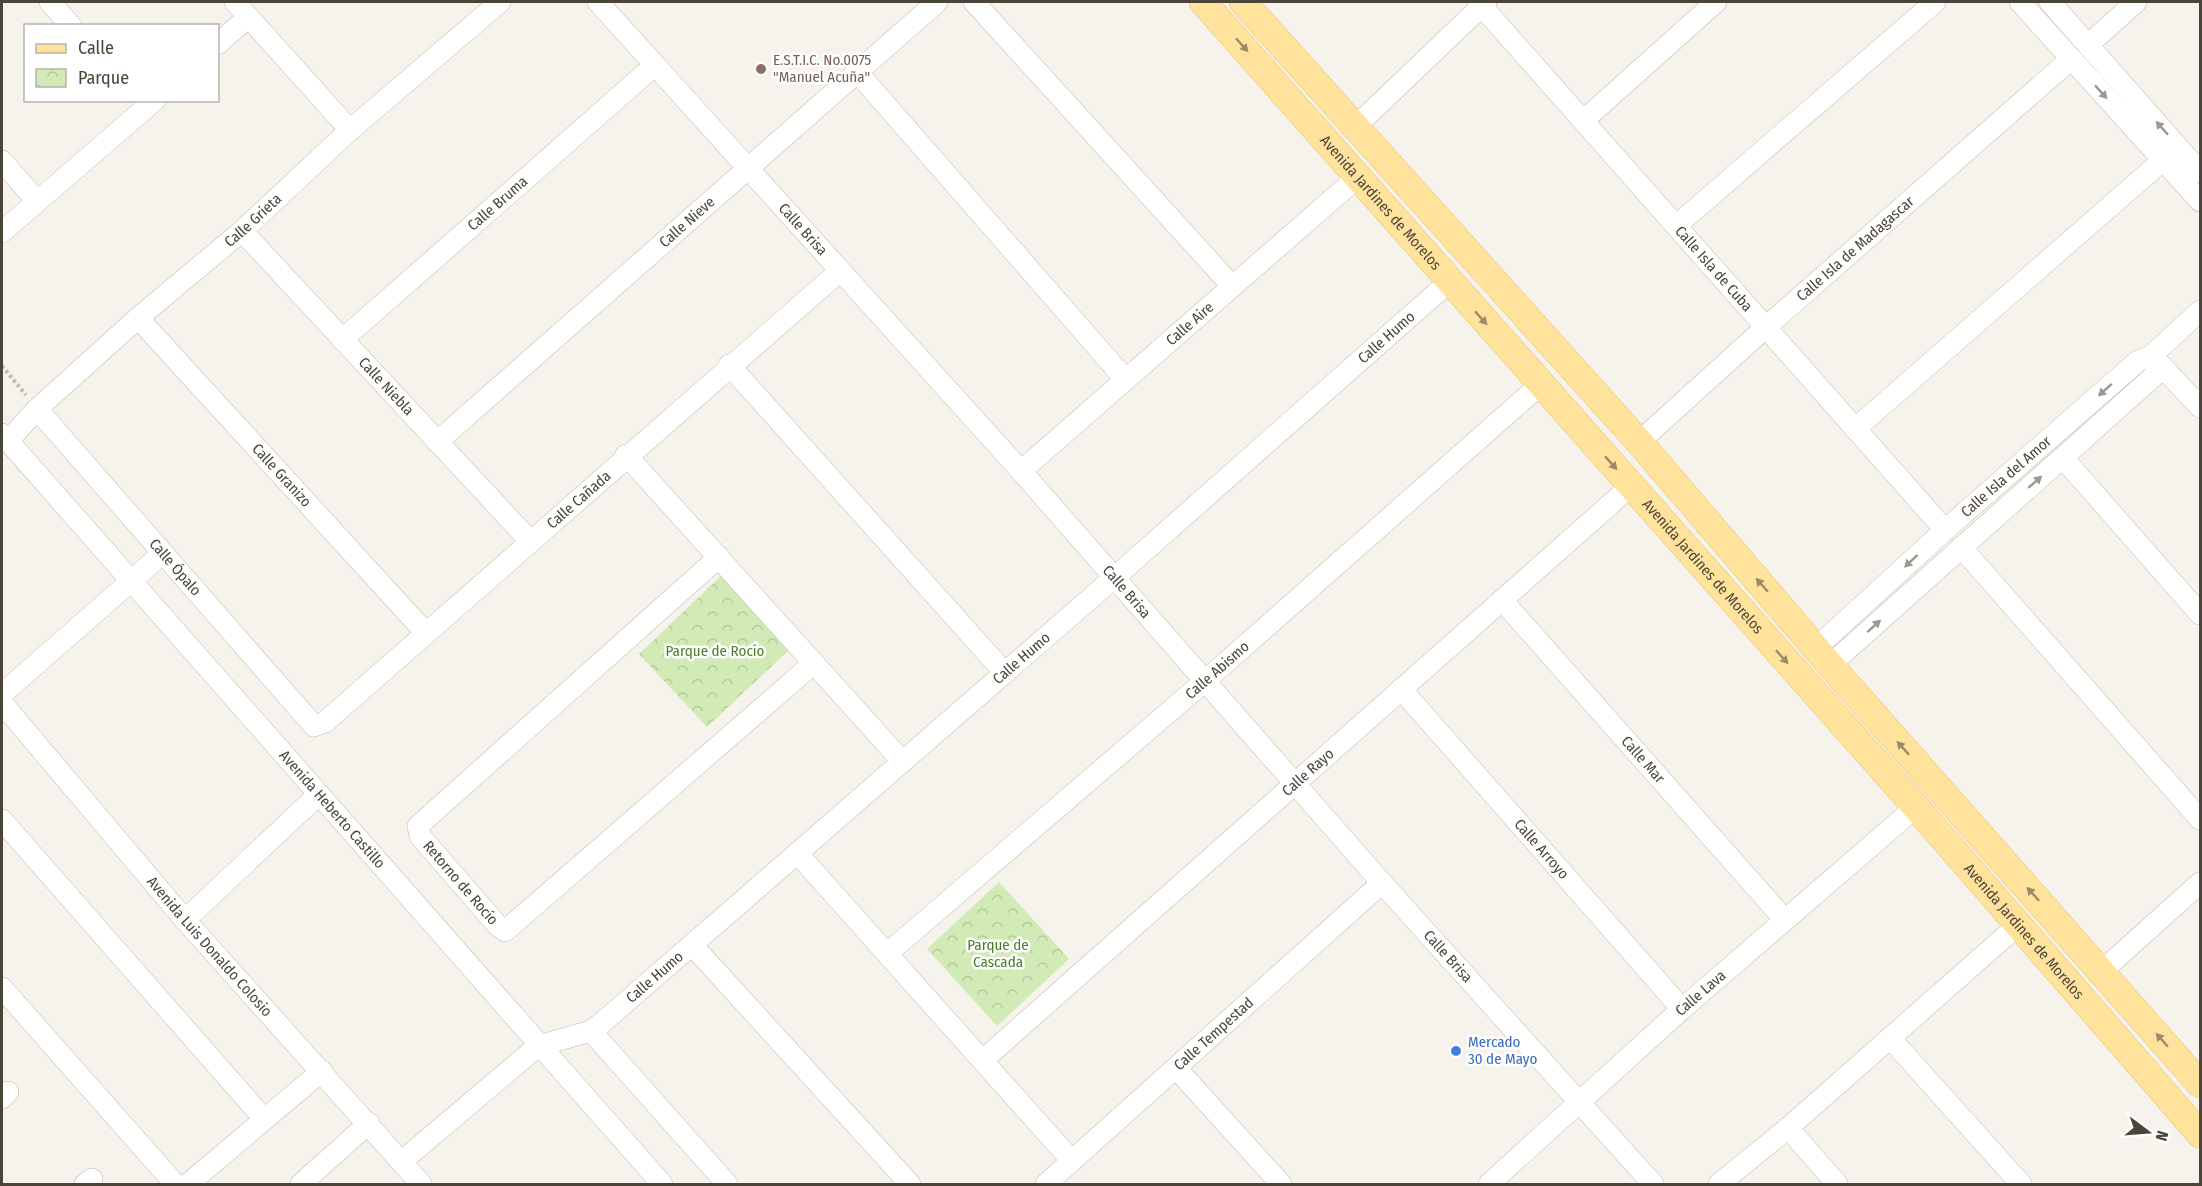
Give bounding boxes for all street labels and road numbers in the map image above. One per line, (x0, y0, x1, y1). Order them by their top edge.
street label: Avenida Jardines de Morelos (1316, 132, 1445, 274)
street label: Calle Bruma (464, 172, 531, 234)
street label: Calle Grieta (221, 190, 285, 251)
street label: Calle Isla de Madagascar (1793, 192, 1918, 305)
street label: Calle Nieve (656, 193, 718, 251)
street label: Calle Brisa (775, 199, 831, 259)
street label: Calle Isla de Cuba (1671, 222, 1756, 315)
street label: Calle Aire (1162, 298, 1217, 349)
street label: Calle Humo (1354, 307, 1419, 367)
street label: Calle Niebla (355, 353, 418, 419)
street label: Calle Isla del Amor (1957, 432, 2056, 521)
street label: Calle Granizo (248, 440, 315, 511)
street label: Calle Cañada (543, 467, 614, 533)
street label: Avenida Jardines de Morelos (1639, 495, 1767, 638)
street label: Calle Ópalo (145, 535, 205, 599)
street label: Calle Brisa (1099, 561, 1155, 622)
street label: Calle Humo (989, 629, 1054, 688)
street label: Calle Abismo (1182, 637, 1253, 703)
street label: Calle Mar (1618, 732, 1669, 787)
street label: Calle Rayo (1278, 744, 1338, 800)
street label: Avenida Heberto Castillo (276, 747, 389, 872)
street label: Calle Arroyo (1510, 815, 1573, 883)
street label: Retorno de Rocío (419, 837, 502, 929)
street label: Avenida Jardines de Morelos (1960, 860, 2088, 1003)
street label: Avenida Luis Donaldo Colosio (143, 873, 276, 1020)
street label: Calle Brisa (1420, 926, 1476, 986)
street label: Calle Humo (622, 947, 687, 1007)
street label: Calle Lava (1671, 966, 1730, 1020)
street label: Calle Tempestad (1170, 994, 1257, 1074)

